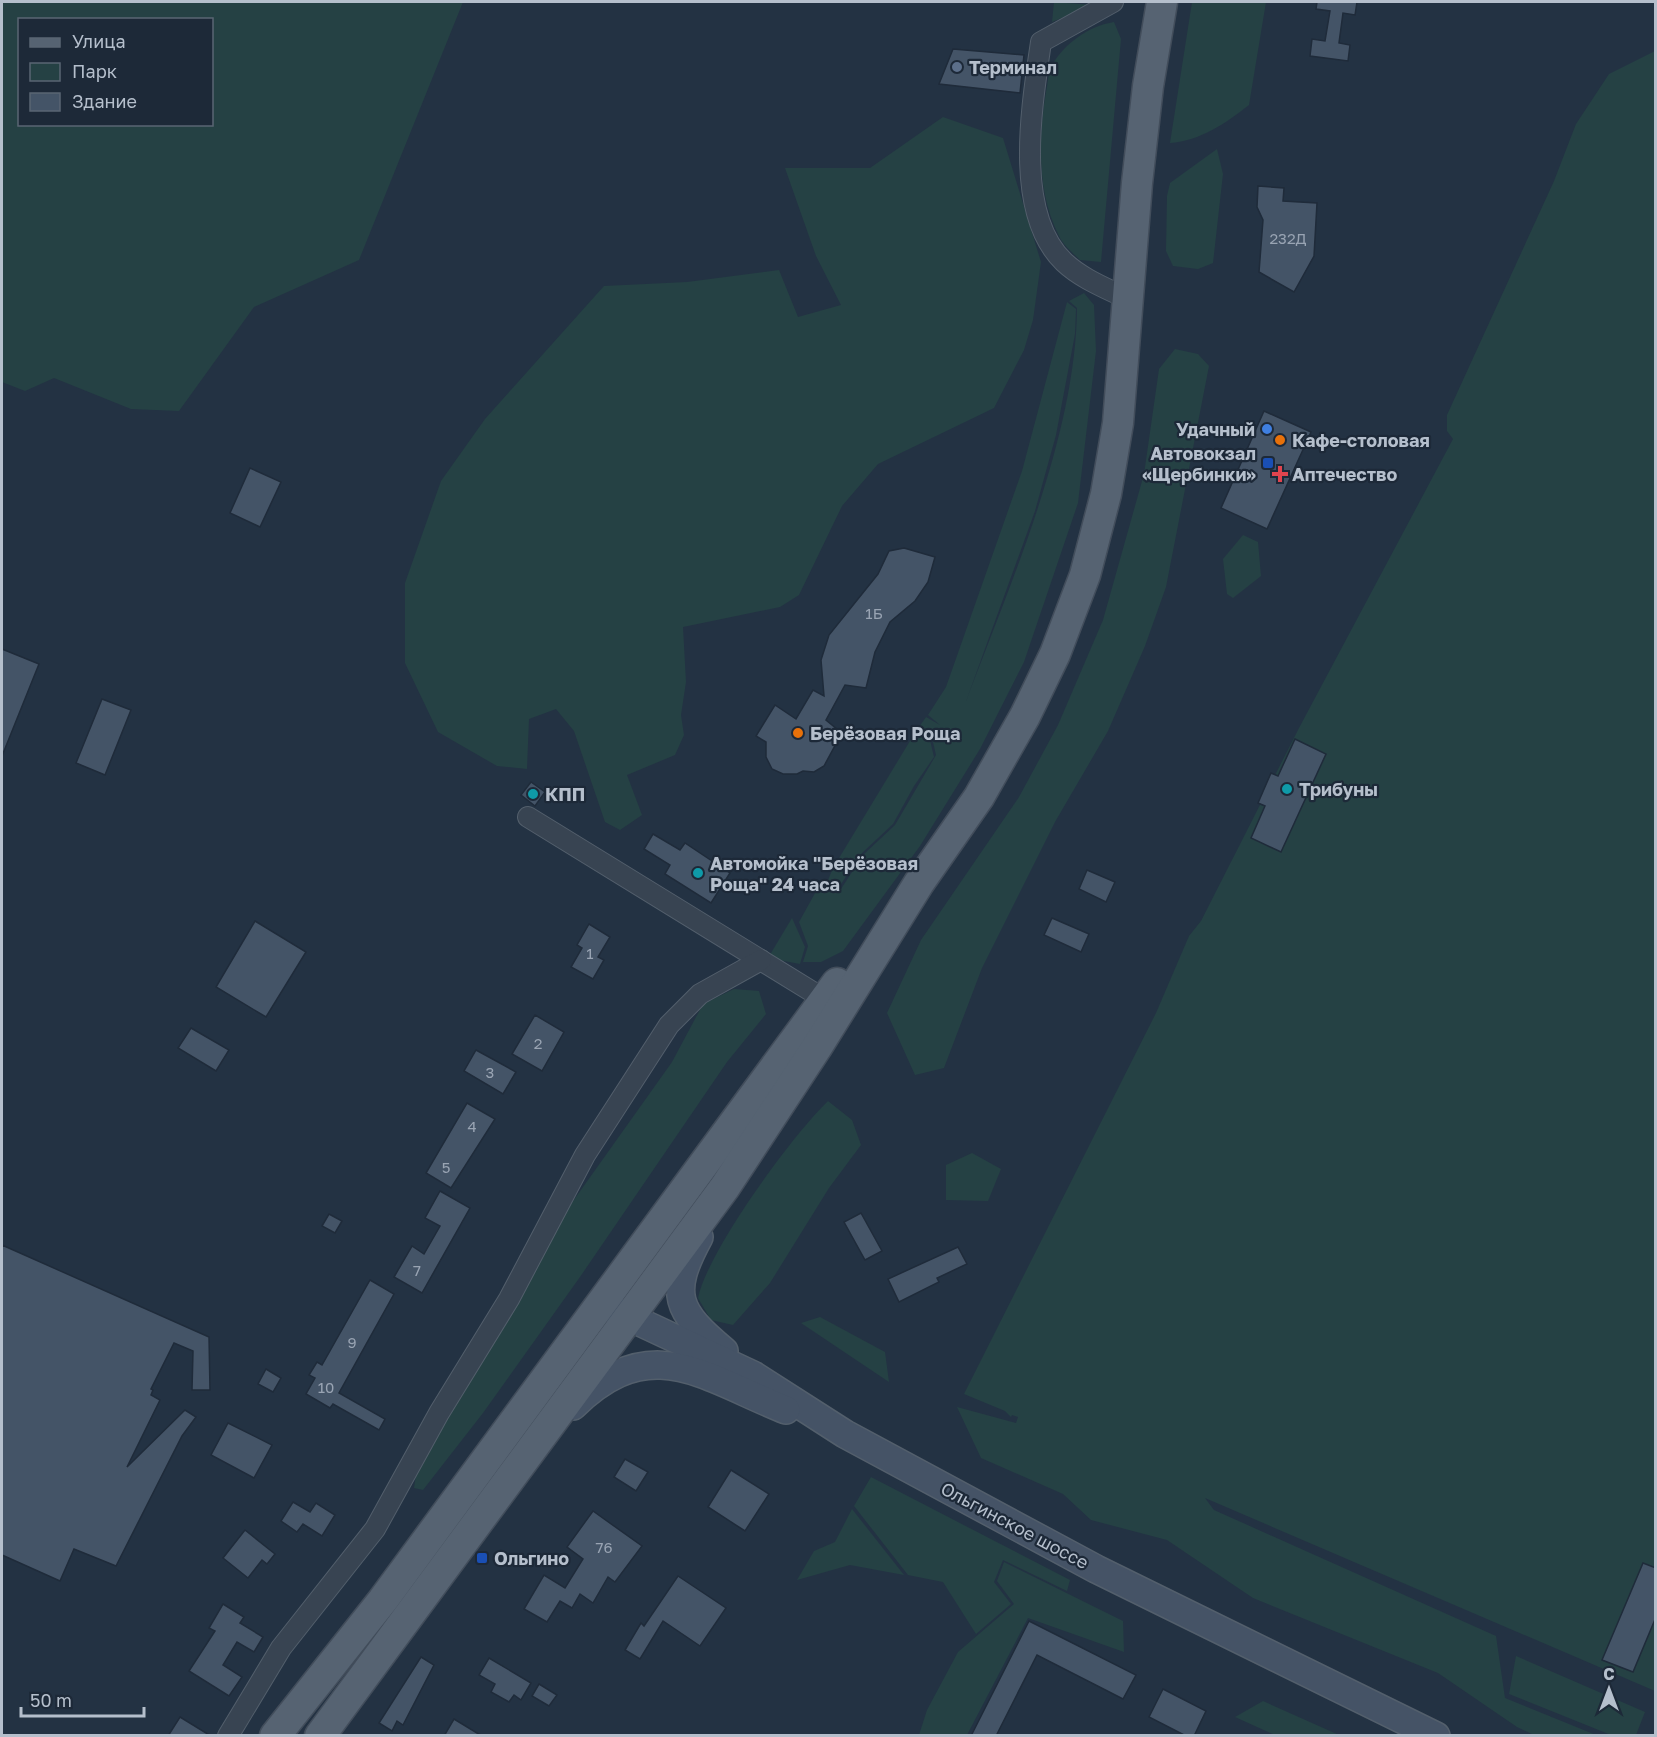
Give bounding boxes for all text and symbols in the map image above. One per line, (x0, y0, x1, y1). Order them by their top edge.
legend (18, 18, 213, 126)
text: Улица (72, 30, 126, 52)
place label: Терминал (969, 56, 1057, 78)
text: Парк (72, 60, 117, 82)
marker: Терминал (950, 60, 964, 74)
text: Здание (72, 90, 137, 112)
house number: 232Д (1269, 229, 1307, 247)
place label: Удачный (1176, 418, 1255, 440)
marker: Удачный (1260, 422, 1274, 436)
place label: Кафе-столовая (1292, 429, 1430, 451)
marker: Кафе-столовая (1273, 433, 1287, 447)
place label: Автовокзал «Щербинки» (1142, 442, 1256, 485)
marker: Автовокзал «Щербинки» (1261, 456, 1275, 470)
place label: Аптечество (1292, 463, 1398, 485)
marker: Аптечество (1273, 467, 1287, 481)
house number: 1Б (865, 604, 883, 622)
place label: Берёзовая Роща (810, 722, 960, 744)
marker: Берёзовая Роща (791, 726, 805, 740)
place label: Трибуны (1299, 778, 1378, 800)
marker: Трибуны (1280, 782, 1294, 796)
place label: КПП (545, 783, 585, 805)
marker: КПП (526, 787, 540, 801)
place label: Автомойка "Берёзовая Роща" 24 часа (710, 852, 918, 895)
marker: Автомойка "Берёзовая Роща" 24 часа (691, 866, 705, 880)
house number: 1 (586, 944, 594, 962)
house number: 2 (534, 1034, 542, 1052)
house number: 3 (486, 1063, 494, 1081)
house number: 4 (467, 1117, 477, 1135)
house number: 5 (442, 1158, 450, 1176)
house number: 7 (413, 1261, 421, 1279)
house number: 9 (347, 1333, 357, 1351)
house number: 10 (318, 1378, 334, 1396)
street label: Ольгинское шоссе (937, 1477, 1093, 1573)
house number: 76 (595, 1538, 613, 1556)
place label: Ольгино (494, 1547, 569, 1569)
marker: Ольгино (475, 1551, 489, 1565)
north arrow (1579, 1659, 1639, 1719)
text: С (1603, 1664, 1615, 1684)
scale bar (21, 1680, 144, 1718)
text: 50 m (30, 1689, 72, 1711)

